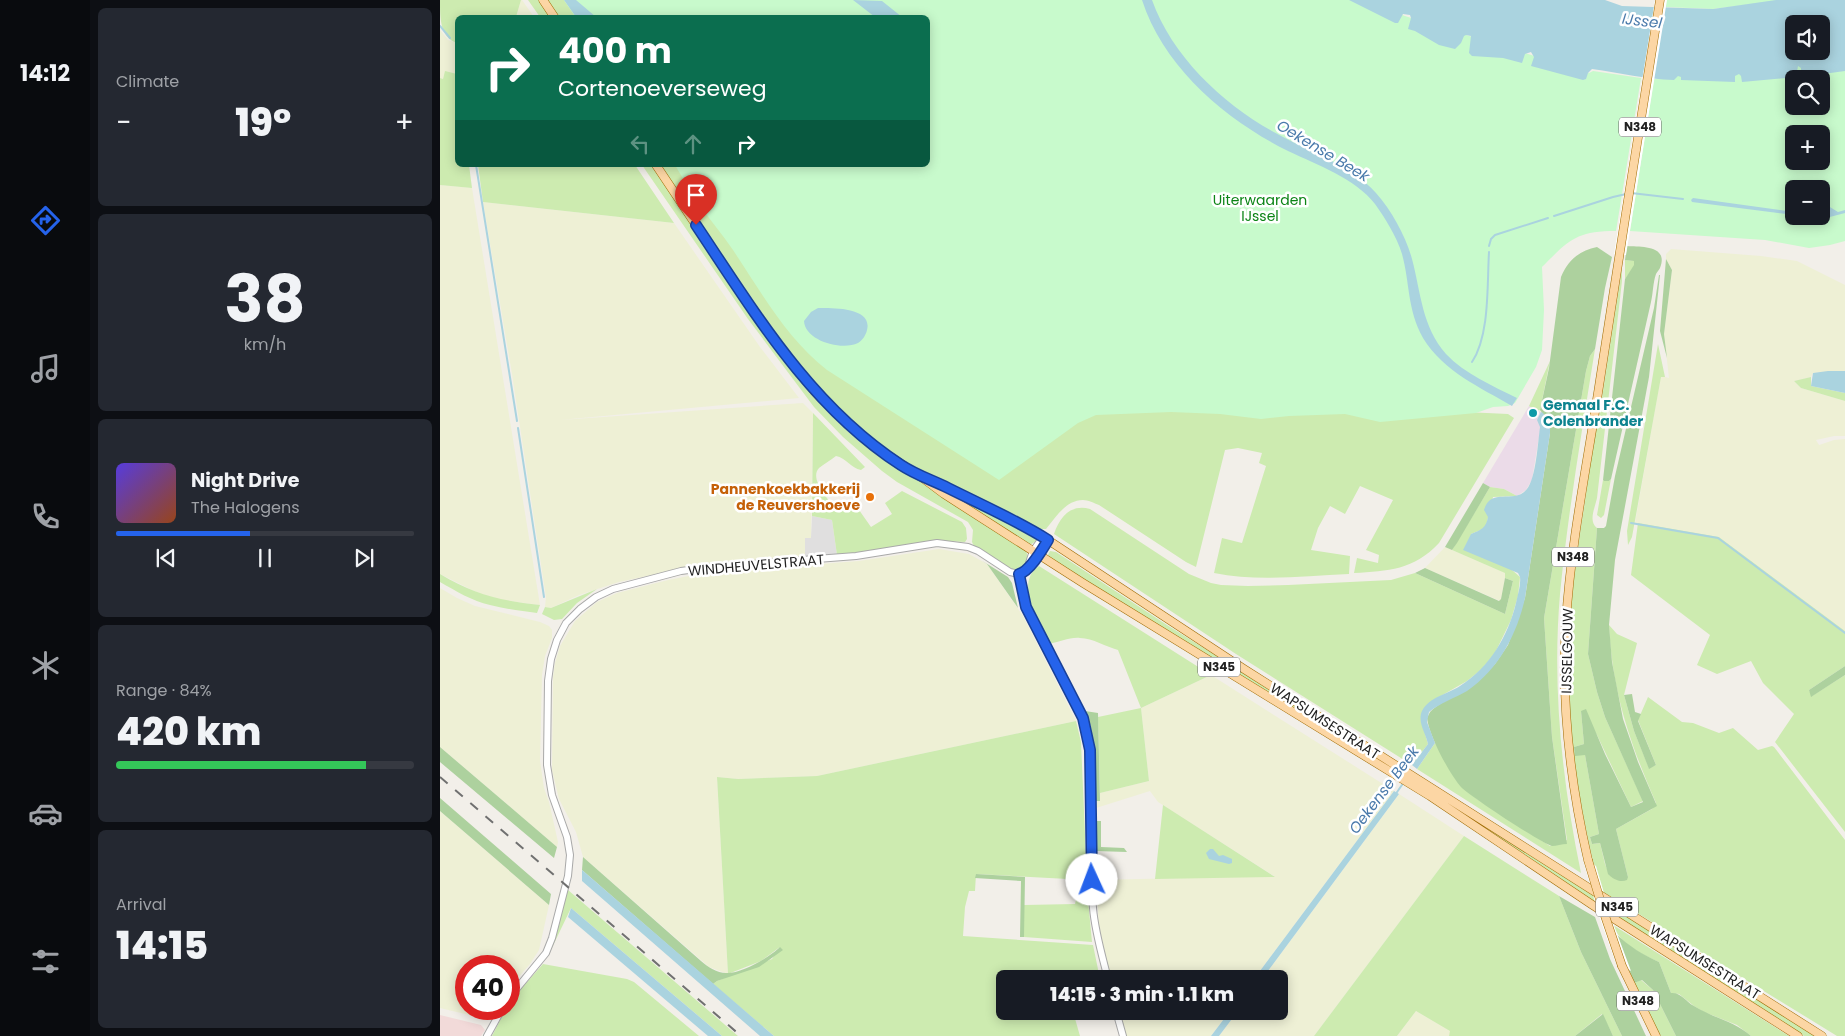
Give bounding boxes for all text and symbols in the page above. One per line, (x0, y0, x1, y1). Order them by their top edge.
water label: IJssel (1621, 8, 1664, 33)
map controls (1785, 15, 1830, 225)
button: sound (1785, 15, 1830, 60)
text: 400 m (558, 26, 672, 75)
icon: right (475, 35, 540, 100)
text: 14:12 (20, 58, 70, 89)
text: Climate (116, 70, 179, 93)
button: search (1785, 70, 1830, 115)
text: Cortenoeverseweg (558, 73, 767, 104)
text: 19° (235, 96, 291, 149)
text: − (116, 103, 131, 142)
text: + (395, 103, 414, 142)
water label: Oekense Beek (1273, 115, 1375, 187)
road number: N348 (1619, 118, 1661, 136)
button: + (1785, 125, 1830, 170)
icon: left (626, 130, 654, 158)
icon: ahead (679, 130, 707, 158)
icon: right (732, 130, 760, 158)
pin (675, 174, 717, 225)
button: − (1785, 180, 1830, 225)
icon: arrive (682, 181, 710, 209)
park label: Uiterwaarden IJssel (1213, 190, 1307, 226)
icon: directions (28, 203, 63, 238)
text: 38 (224, 254, 306, 345)
text: km/h (244, 333, 286, 356)
icon: music (28, 351, 63, 386)
place label: Gemaal F.C. Colenbrander (1543, 395, 1643, 431)
marker: Gemaal F.C. Colenbrander (1527, 407, 1539, 419)
text: Night Drive (191, 467, 300, 494)
place label: Pannenkoekbakkerij de Reuvershoeve (711, 479, 860, 515)
marker: Pannenkoekbakkerij de Reuvershoeve (864, 491, 876, 503)
text: The Halogens (191, 496, 299, 519)
icon: phone (28, 499, 63, 534)
icon: previous (152, 544, 180, 572)
icon: pause (251, 544, 279, 572)
icon: next (350, 544, 378, 572)
road number: N348 (1552, 548, 1594, 566)
street label: WINDHEUVELSTRAAT (687, 549, 825, 581)
street label: IJSSELGOUW (1556, 608, 1578, 694)
icon: climate (28, 648, 63, 683)
road number: N345 (1198, 658, 1240, 676)
street label: WAPSUMSESTRAAT (1266, 678, 1384, 764)
text: Range · 84% (116, 679, 212, 702)
text: 420 km (116, 705, 261, 758)
water label: Oekense Beek (1344, 741, 1424, 838)
icon: car (28, 796, 63, 831)
position arrow (1065, 853, 1117, 905)
text: Arrival (116, 893, 166, 916)
road number: N345 (1596, 898, 1638, 916)
text: 14:15 (116, 919, 208, 972)
street label: WAPSUMSESTRAAT (1646, 920, 1765, 1004)
icon: filters (28, 944, 63, 979)
speed limit sign: 40 (455, 955, 520, 1020)
text: 14:15 · 3 min · 1.1 km (1050, 981, 1234, 1008)
road number: N348 (1617, 991, 1659, 1010)

